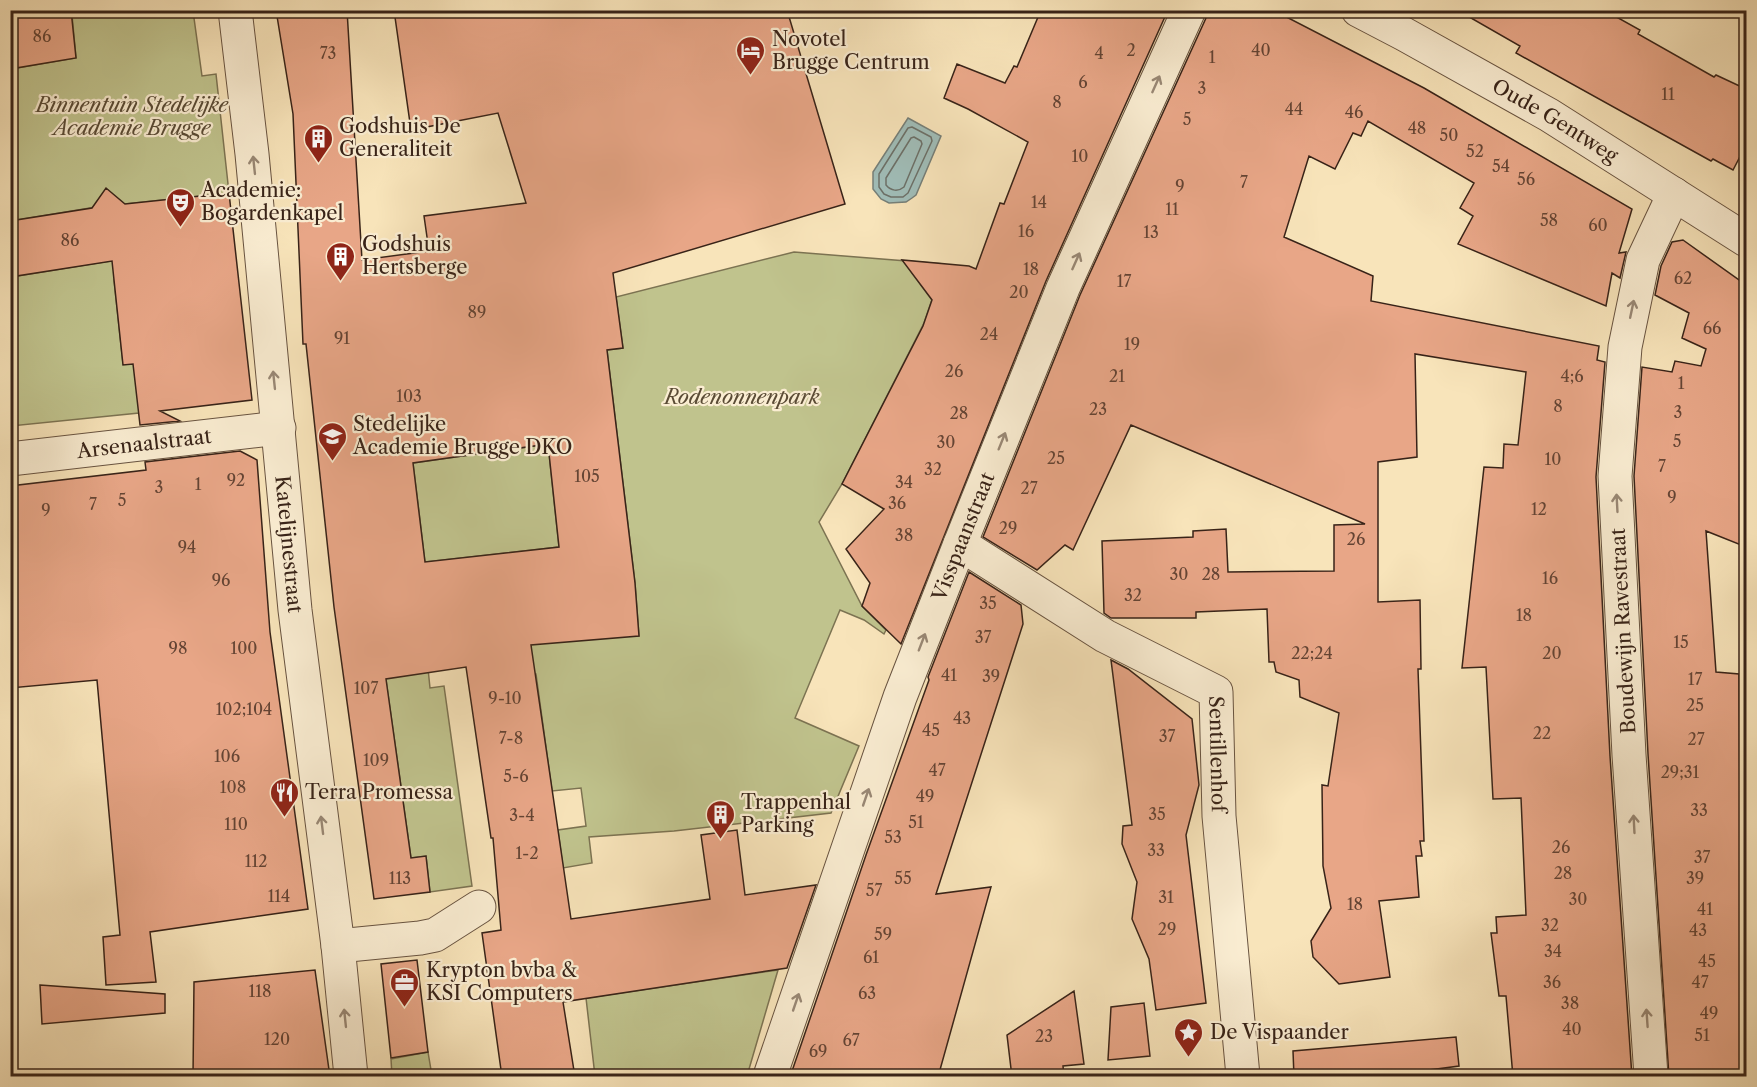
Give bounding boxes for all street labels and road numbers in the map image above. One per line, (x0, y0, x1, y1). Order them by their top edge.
street label: Oude Gentweg (1488, 74, 1623, 168)
street label: Arsenaalstraat (75, 424, 213, 463)
street label: Visspaanstraat (927, 469, 1000, 605)
street label: Katelijnestraat (270, 474, 307, 614)
street label: Boudewijn Ravestraat (1606, 527, 1640, 735)
street label: Sentillenhof (1204, 695, 1231, 815)

